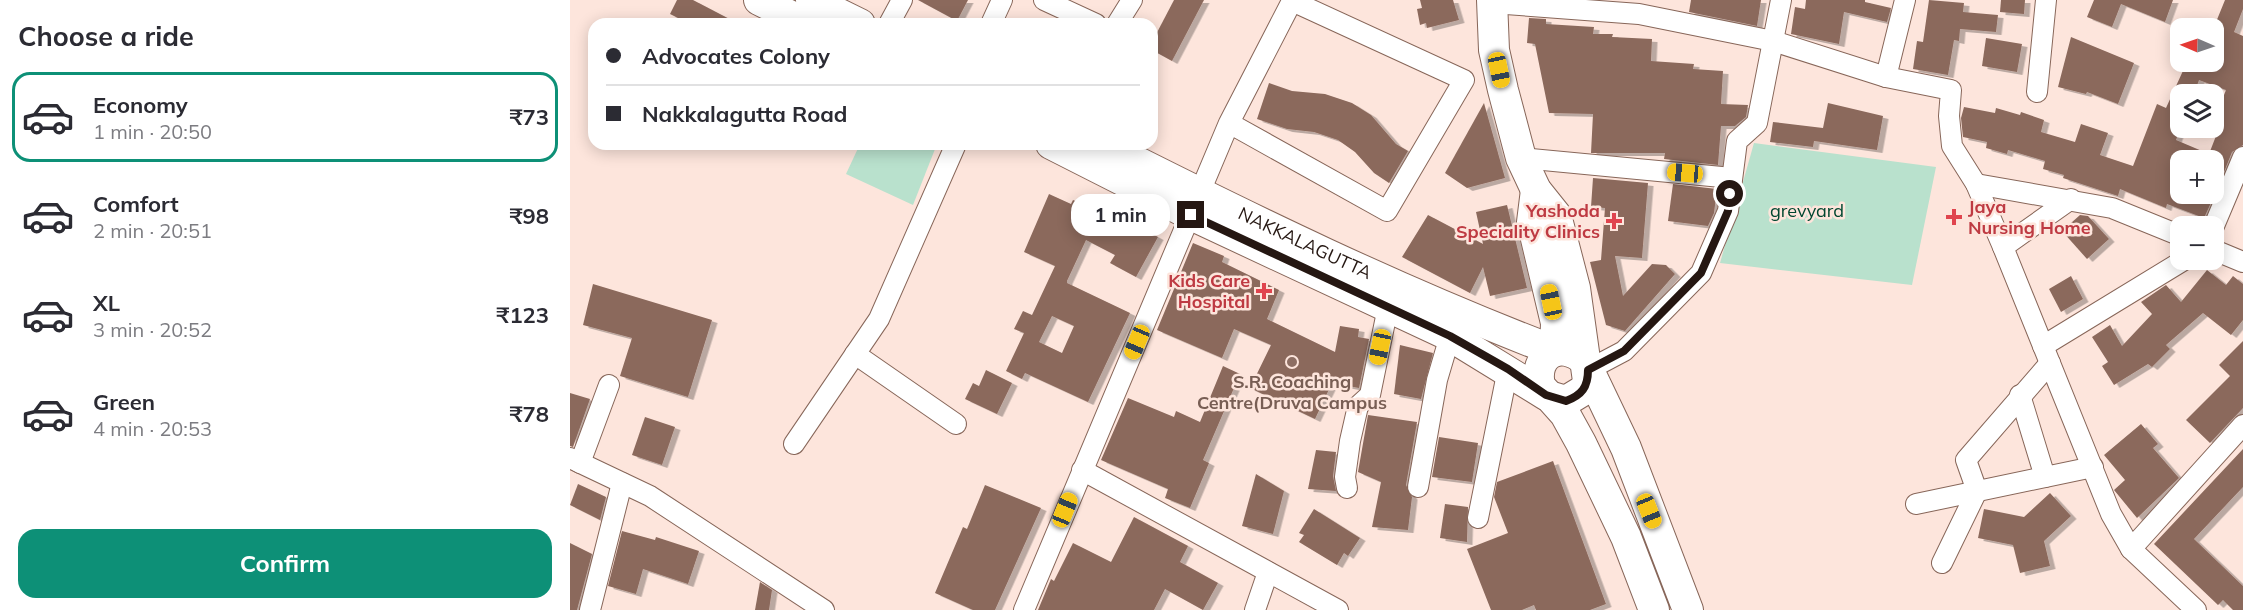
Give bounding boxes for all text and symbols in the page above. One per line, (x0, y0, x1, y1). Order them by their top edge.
north arrow (2170, 18, 2224, 72)
map controls (2170, 18, 2224, 270)
text: Choose a ride (18, 19, 194, 53)
text: Advocates Colony (642, 42, 830, 70)
car (1486, 51, 1512, 89)
button: layers (2170, 84, 2224, 138)
icon: car (21, 90, 75, 144)
text: Economy (93, 91, 188, 119)
text: Nakkalagutta Road (642, 100, 847, 128)
text: ₹73 (509, 103, 549, 131)
text: 1 min · 20:50 (93, 119, 212, 144)
button: + (2170, 150, 2224, 204)
car (1666, 162, 1704, 184)
route start (1716, 180, 1743, 207)
icon: car (21, 189, 75, 243)
text: Comfort (93, 190, 179, 218)
callout: 1 min (1071, 194, 1170, 236)
place label: Jaya Nursing Home (1968, 195, 2091, 239)
place label: Yashoda Speciality Clinics (1456, 199, 1600, 243)
park label: grevyard (1770, 199, 1844, 222)
route end (1177, 201, 1204, 228)
text: ₹98 (509, 202, 549, 230)
text: 1 min (1094, 202, 1147, 227)
street label: NAKKALAGUTTA (1235, 202, 1376, 284)
marker: Jaya Nursing Home (1945, 208, 1963, 226)
marker: Yashoda Speciality Clinics (1605, 212, 1623, 230)
button: − (2170, 216, 2224, 270)
text: 2 min · 20:51 (93, 218, 212, 243)
place label: Kids Care Hospital (1168, 269, 1250, 313)
marker: Kids Care Hospital (1255, 282, 1273, 300)
car (1538, 283, 1564, 321)
icon: car (21, 288, 75, 342)
text: XL (93, 289, 120, 317)
text: ₹123 (496, 301, 549, 329)
text: 3 min · 20:52 (93, 317, 212, 342)
car (1122, 322, 1152, 362)
car (1367, 328, 1393, 366)
marker: S.R. Coaching Centre(Druva Campus (1285, 355, 1299, 369)
place label: S.R. Coaching Centre(Druva Campus (1197, 370, 1387, 414)
icon: car (21, 387, 75, 441)
text: Green (93, 388, 155, 416)
text: ₹78 (509, 400, 549, 428)
text: 4 min · 20:53 (93, 416, 212, 441)
car (1050, 490, 1080, 530)
car (1634, 491, 1664, 531)
button: Confirm (18, 529, 552, 598)

